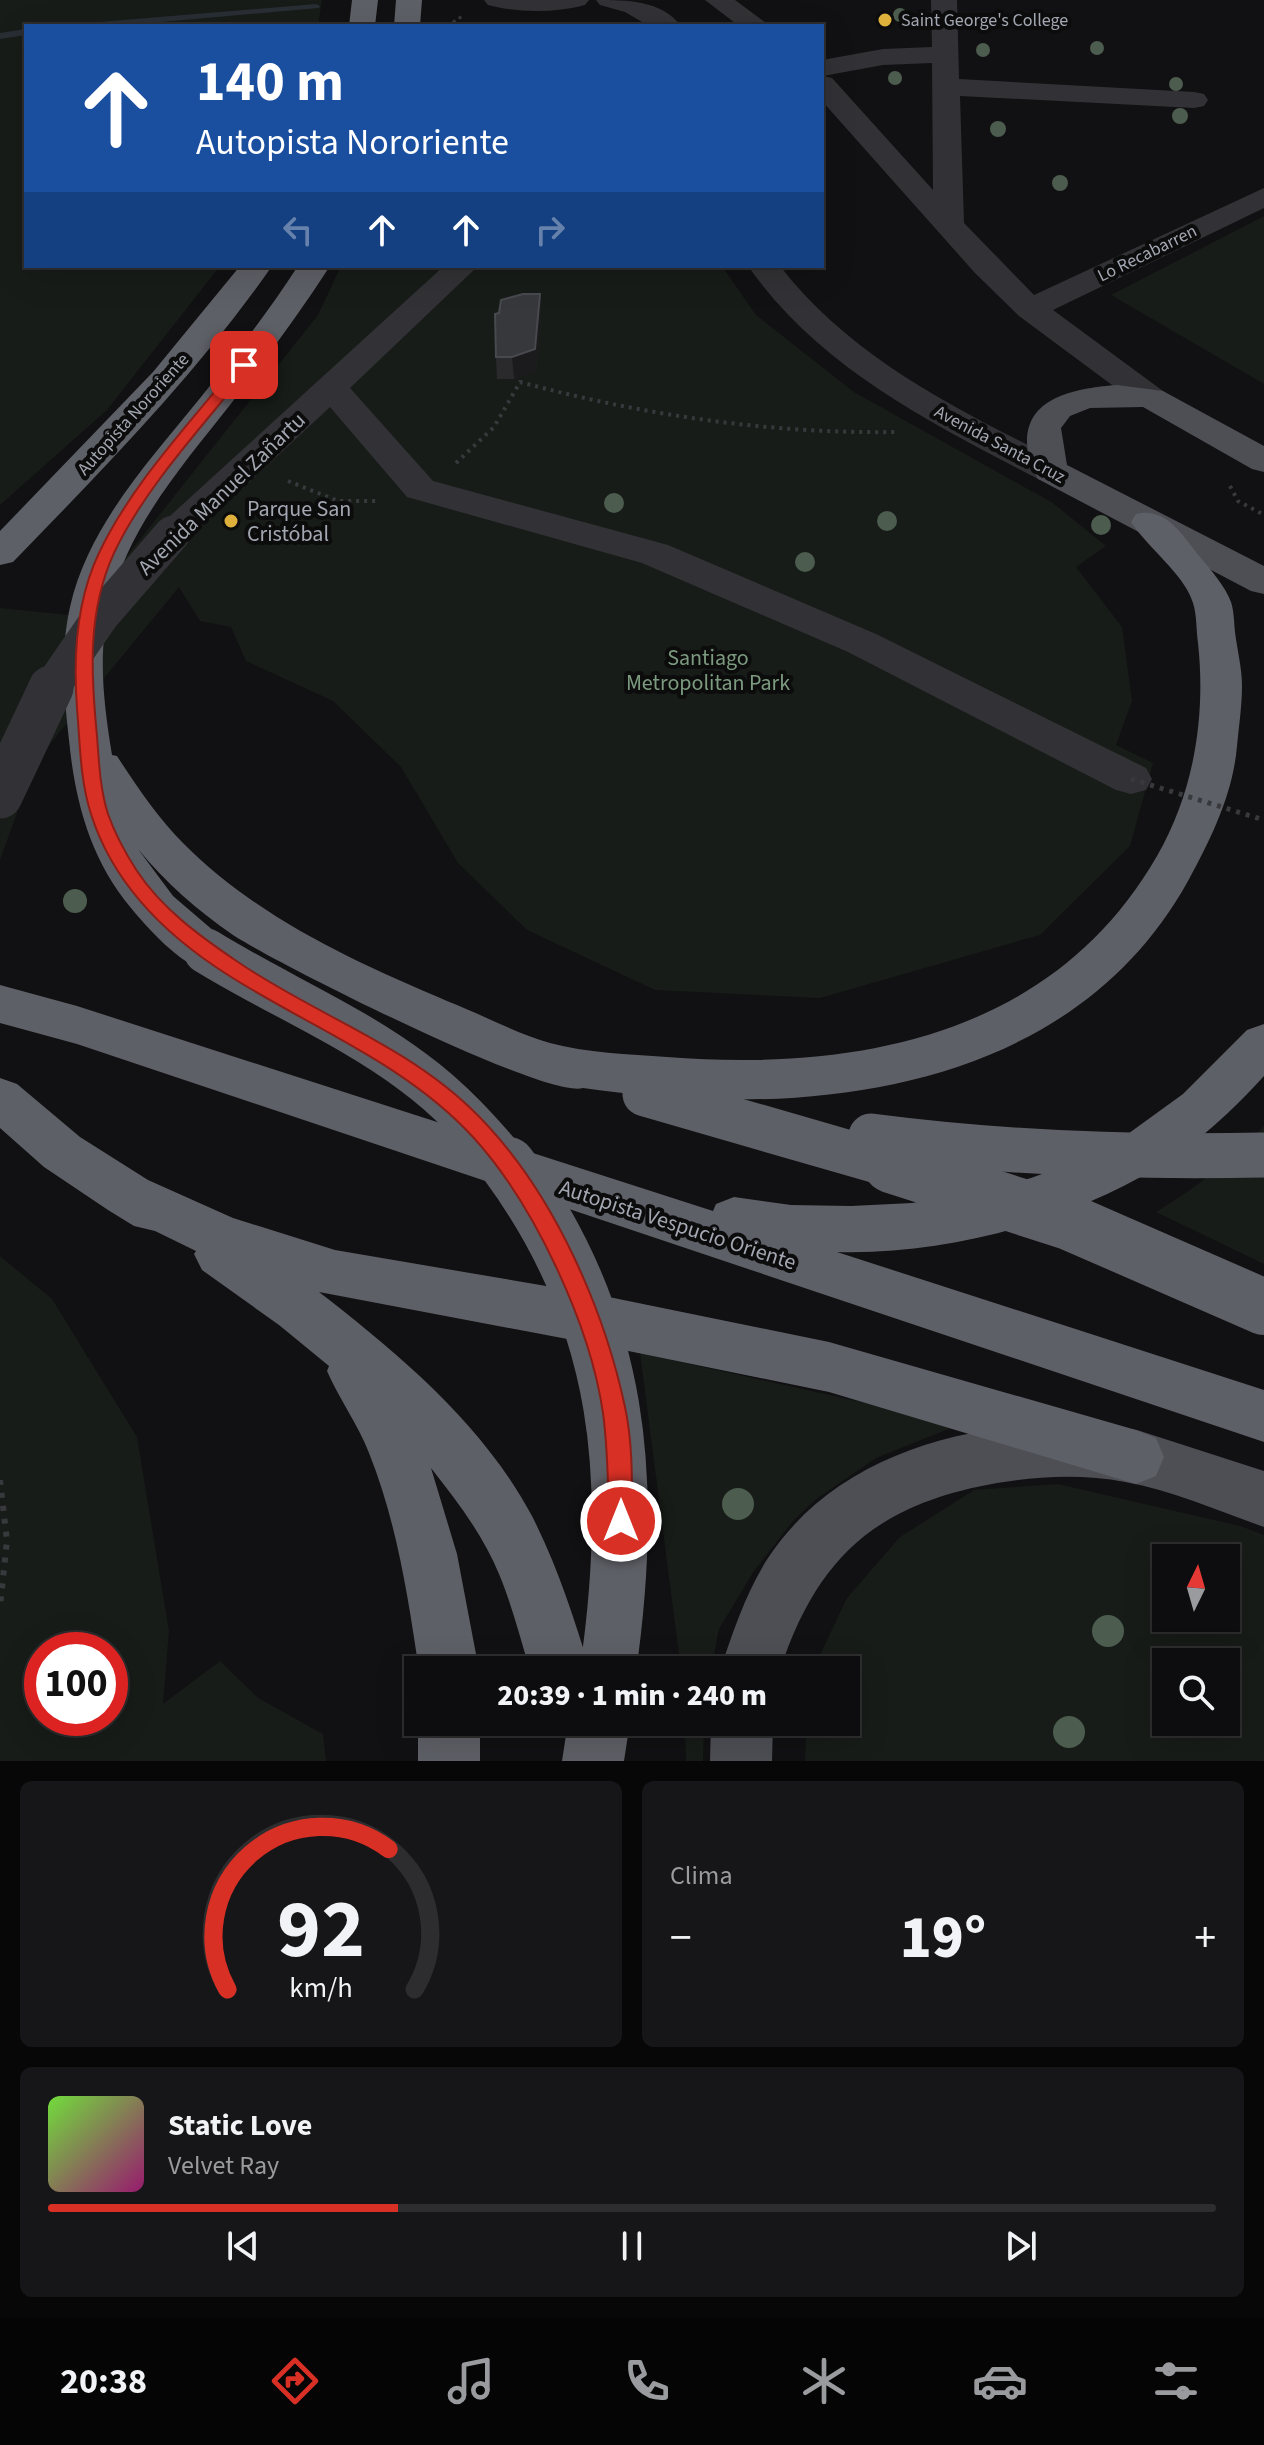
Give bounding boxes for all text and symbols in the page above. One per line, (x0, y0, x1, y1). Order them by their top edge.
place label: Saint George's College (901, 8, 1068, 33)
marker: Saint George's College (876, 11, 894, 29)
text: 140 m (196, 43, 344, 122)
icon: ahead (64, 56, 168, 160)
text: Autopista Nororiente (196, 117, 509, 168)
icon: left (276, 208, 320, 252)
icon: ahead (360, 208, 404, 252)
icon: ahead (444, 208, 488, 252)
icon: right (528, 208, 572, 252)
street label: Lo Recabarren (1093, 219, 1201, 288)
pin (210, 331, 278, 399)
icon: arrive (222, 343, 266, 387)
street label: Autopista Nororiente (72, 348, 195, 481)
street label: Avenida Santa Cruz (930, 399, 1070, 490)
street label: Avenida Manuel Zañartu (130, 405, 313, 583)
place label: Parque San Cristóbal (247, 493, 351, 550)
marker: Parque San Cristóbal (222, 512, 240, 530)
park label: Santiago Metropolitan Park (626, 642, 790, 699)
street label: Autopista Vespucio Oriente (555, 1172, 800, 1278)
position arrow (579, 1479, 663, 1563)
north arrow (1152, 1544, 1240, 1632)
map controls (1152, 1544, 1240, 1736)
speed limit sign: 100 (24, 1632, 128, 1736)
button: search (1152, 1648, 1240, 1736)
text: 20:39 · 1 min · 240 m (497, 1674, 767, 1717)
text: Clima (670, 1857, 733, 1894)
text: 92 (277, 1871, 365, 1989)
text: 19° (900, 1896, 986, 1981)
text: − (670, 1907, 692, 1970)
text: + (1194, 1907, 1216, 1970)
text: km/h (289, 1968, 353, 2008)
text: Static Love (168, 2104, 312, 2147)
text: Velvet Ray (168, 2147, 279, 2184)
icon: previous (221, 2224, 265, 2268)
icon: pause (610, 2224, 654, 2268)
icon: next (999, 2224, 1043, 2268)
icon: directions (267, 2353, 323, 2409)
icon: music (443, 2353, 499, 2409)
icon: phone (619, 2353, 675, 2409)
icon: climate (796, 2353, 852, 2409)
icon: car (972, 2353, 1028, 2409)
icon: filters (1148, 2353, 1204, 2409)
text: 20:38 (60, 2356, 147, 2407)

